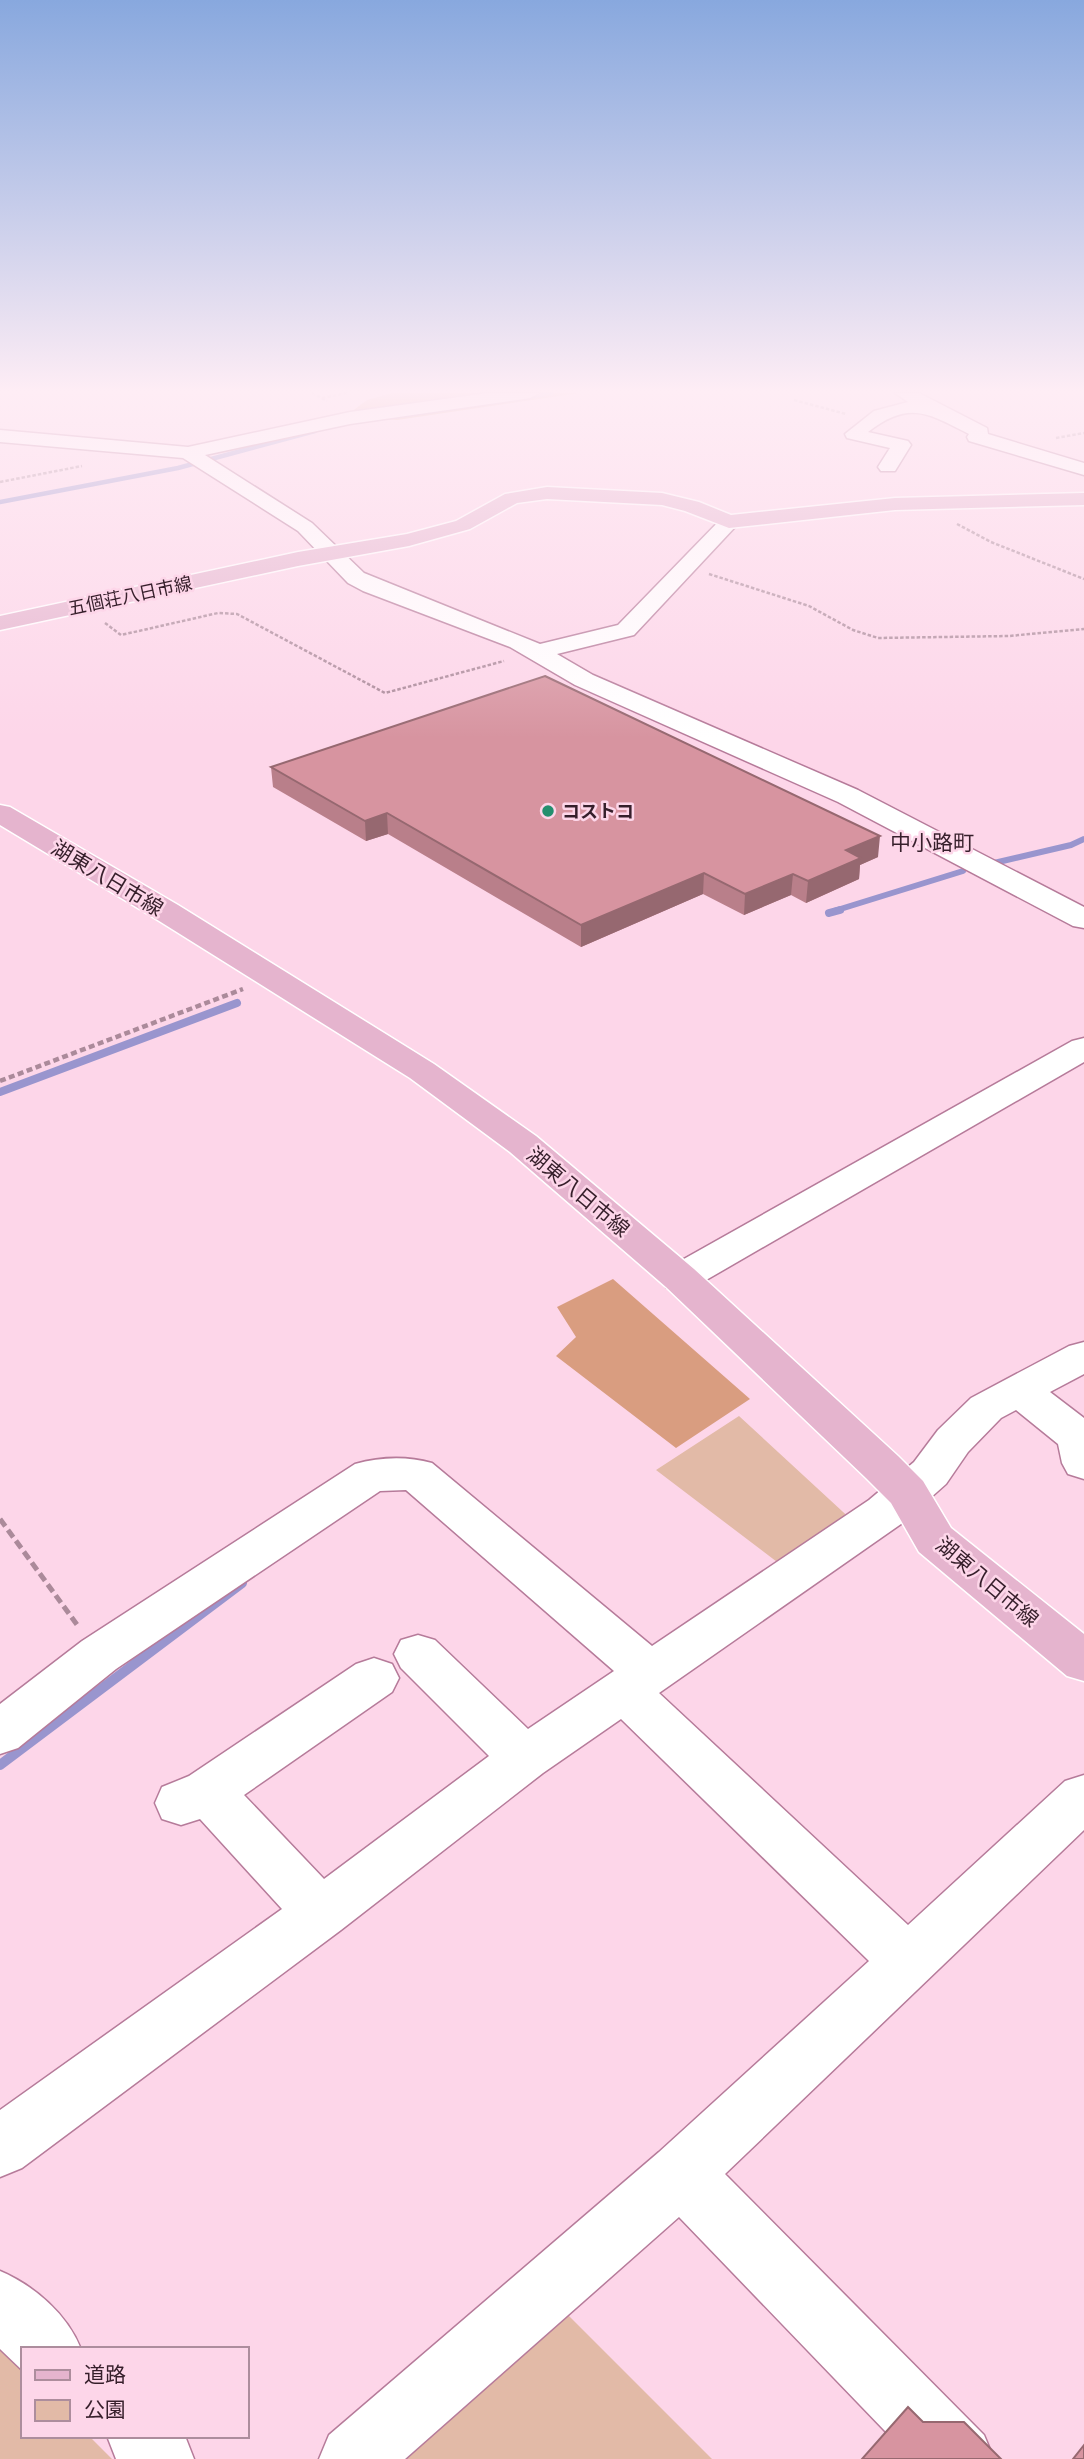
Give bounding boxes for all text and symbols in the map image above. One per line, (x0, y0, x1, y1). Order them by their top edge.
street label: 五個荘八日市線 (66, 571, 194, 619)
place label: コストコ (562, 800, 634, 822)
marker: コストコ (540, 803, 556, 819)
district label: 中小路町 (890, 829, 974, 854)
street label: 湖東八日市線 (48, 834, 168, 920)
street label: 湖東八日市線 (523, 1141, 635, 1241)
street label: 湖東八日市線 (932, 1531, 1044, 1631)
legend (21, 2347, 248, 2438)
text: 道路 (84, 2361, 126, 2386)
text: 公園 (84, 2396, 126, 2421)

